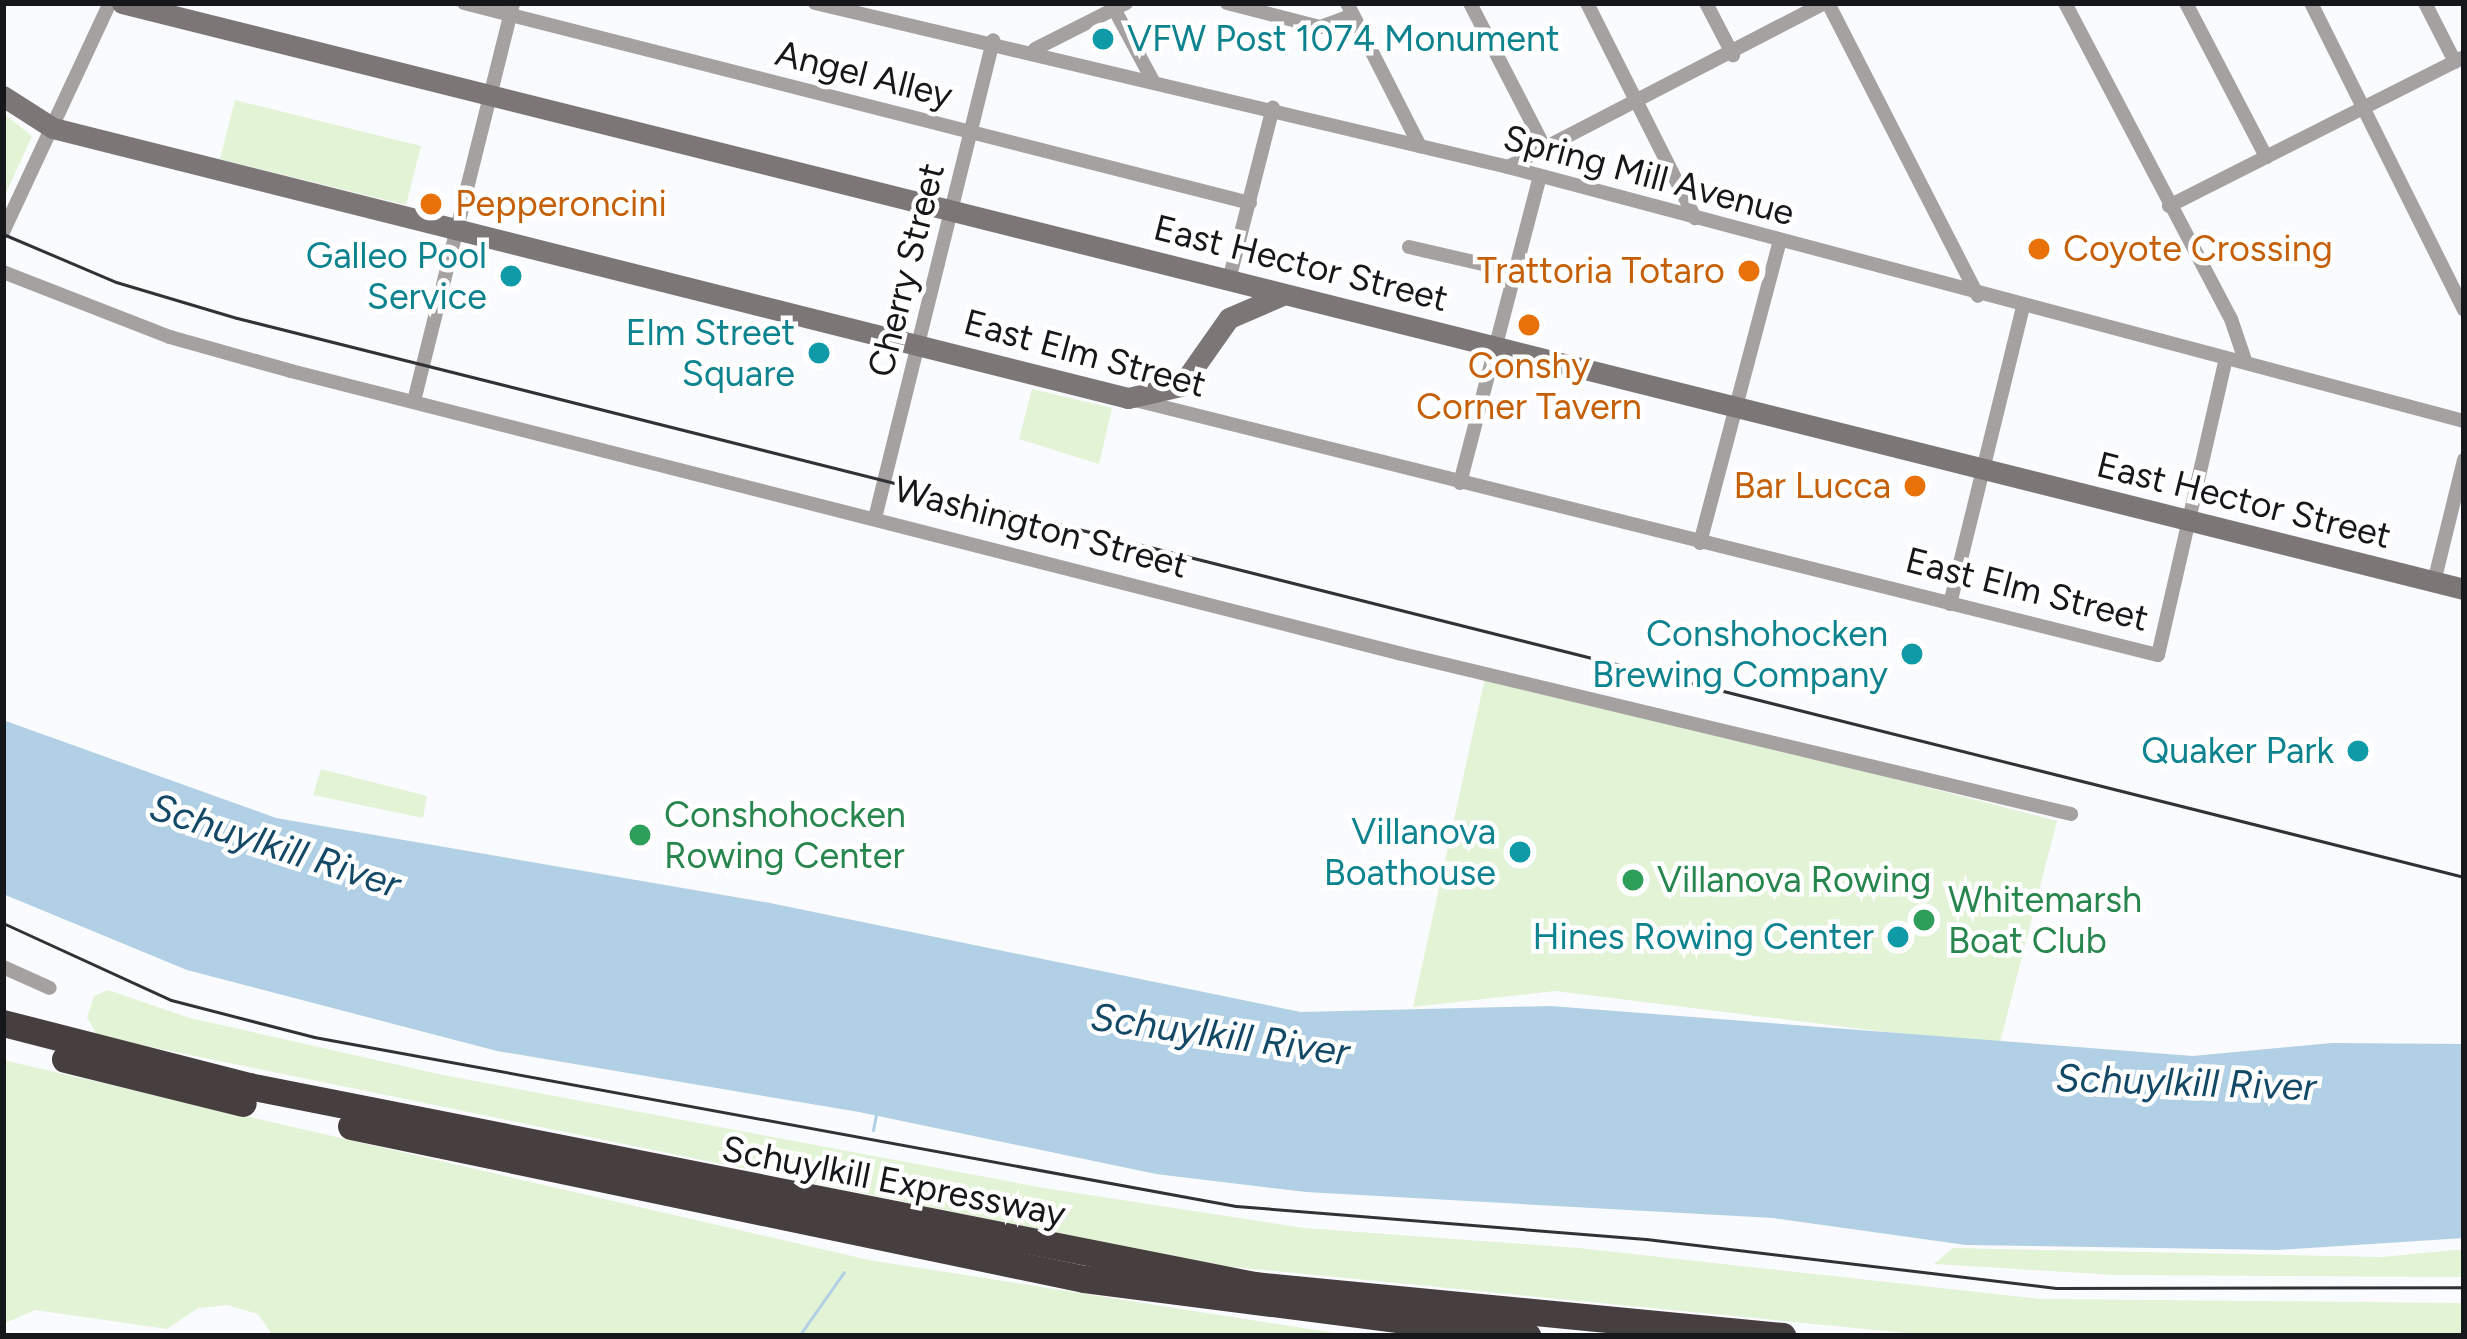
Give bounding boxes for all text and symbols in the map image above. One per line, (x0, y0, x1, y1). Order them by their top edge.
place label: VFW Post 1074 Monument (1127, 17, 1560, 61)
marker: VFW Post 1074 Monument (1090, 26, 1116, 52)
street label: Angel Alley (771, 31, 957, 117)
street label: Spring Mill Avenue (1499, 115, 1799, 235)
street label: Cherry Street (859, 159, 953, 381)
place label: Pepperoncini (455, 182, 667, 226)
marker: Pepperoncini (418, 191, 444, 217)
street label: East Hector Street (1150, 206, 1452, 320)
place label: Coyote Crossing (2063, 227, 2333, 271)
place label: Galleo Pool Service (306, 233, 487, 318)
marker: Coyote Crossing (2026, 236, 2052, 262)
place label: Trattoria Totaro (1477, 249, 1725, 293)
marker: Trattoria Totaro (1736, 258, 1762, 284)
marker: Galleo Pool Service (498, 263, 524, 289)
street label: East Elm Street (959, 300, 1211, 406)
place label: Elm Street Square (625, 310, 795, 395)
marker: Conshy Corner Tavern (1516, 312, 1542, 338)
marker: Elm Street Square (806, 340, 832, 366)
place label: Conshy Corner Tavern (1416, 343, 1642, 428)
street label: East Hector Street (2093, 443, 2395, 557)
place label: Bar Lucca (1733, 464, 1891, 508)
street label: Washington Street (890, 467, 1192, 587)
marker: Bar Lucca (1902, 473, 1928, 499)
street label: East Elm Street (1901, 538, 2153, 640)
place label: Conshohocken Brewing Company (1592, 611, 1888, 696)
marker: Conshohocken Brewing Company (1899, 641, 1925, 667)
place label: Quaker Park (2141, 729, 2334, 773)
marker: Quaker Park (2345, 738, 2371, 764)
water label: Schuylkill River (144, 783, 406, 909)
place label: Conshohocken Rowing Center (664, 792, 906, 877)
place label: Villanova Boathouse (1324, 809, 1496, 894)
marker: Conshohocken Rowing Center (627, 822, 653, 848)
marker: Villanova Boathouse (1507, 839, 1533, 865)
place label: Villanova Rowing (1657, 858, 1931, 902)
marker: Villanova Rowing (1620, 867, 1646, 893)
place label: Whitemarsh Boat Club (1948, 877, 2142, 962)
marker: Whitemarsh Boat Club (1911, 907, 1937, 933)
place label: Hines Rowing Center (1533, 915, 1874, 959)
marker: Hines Rowing Center (1885, 924, 1911, 950)
water label: Schuylkill River (1088, 994, 1352, 1076)
water label: Schuylkill River (2055, 1055, 2317, 1111)
street label: Schuylkill Expressway (719, 1126, 1069, 1236)

